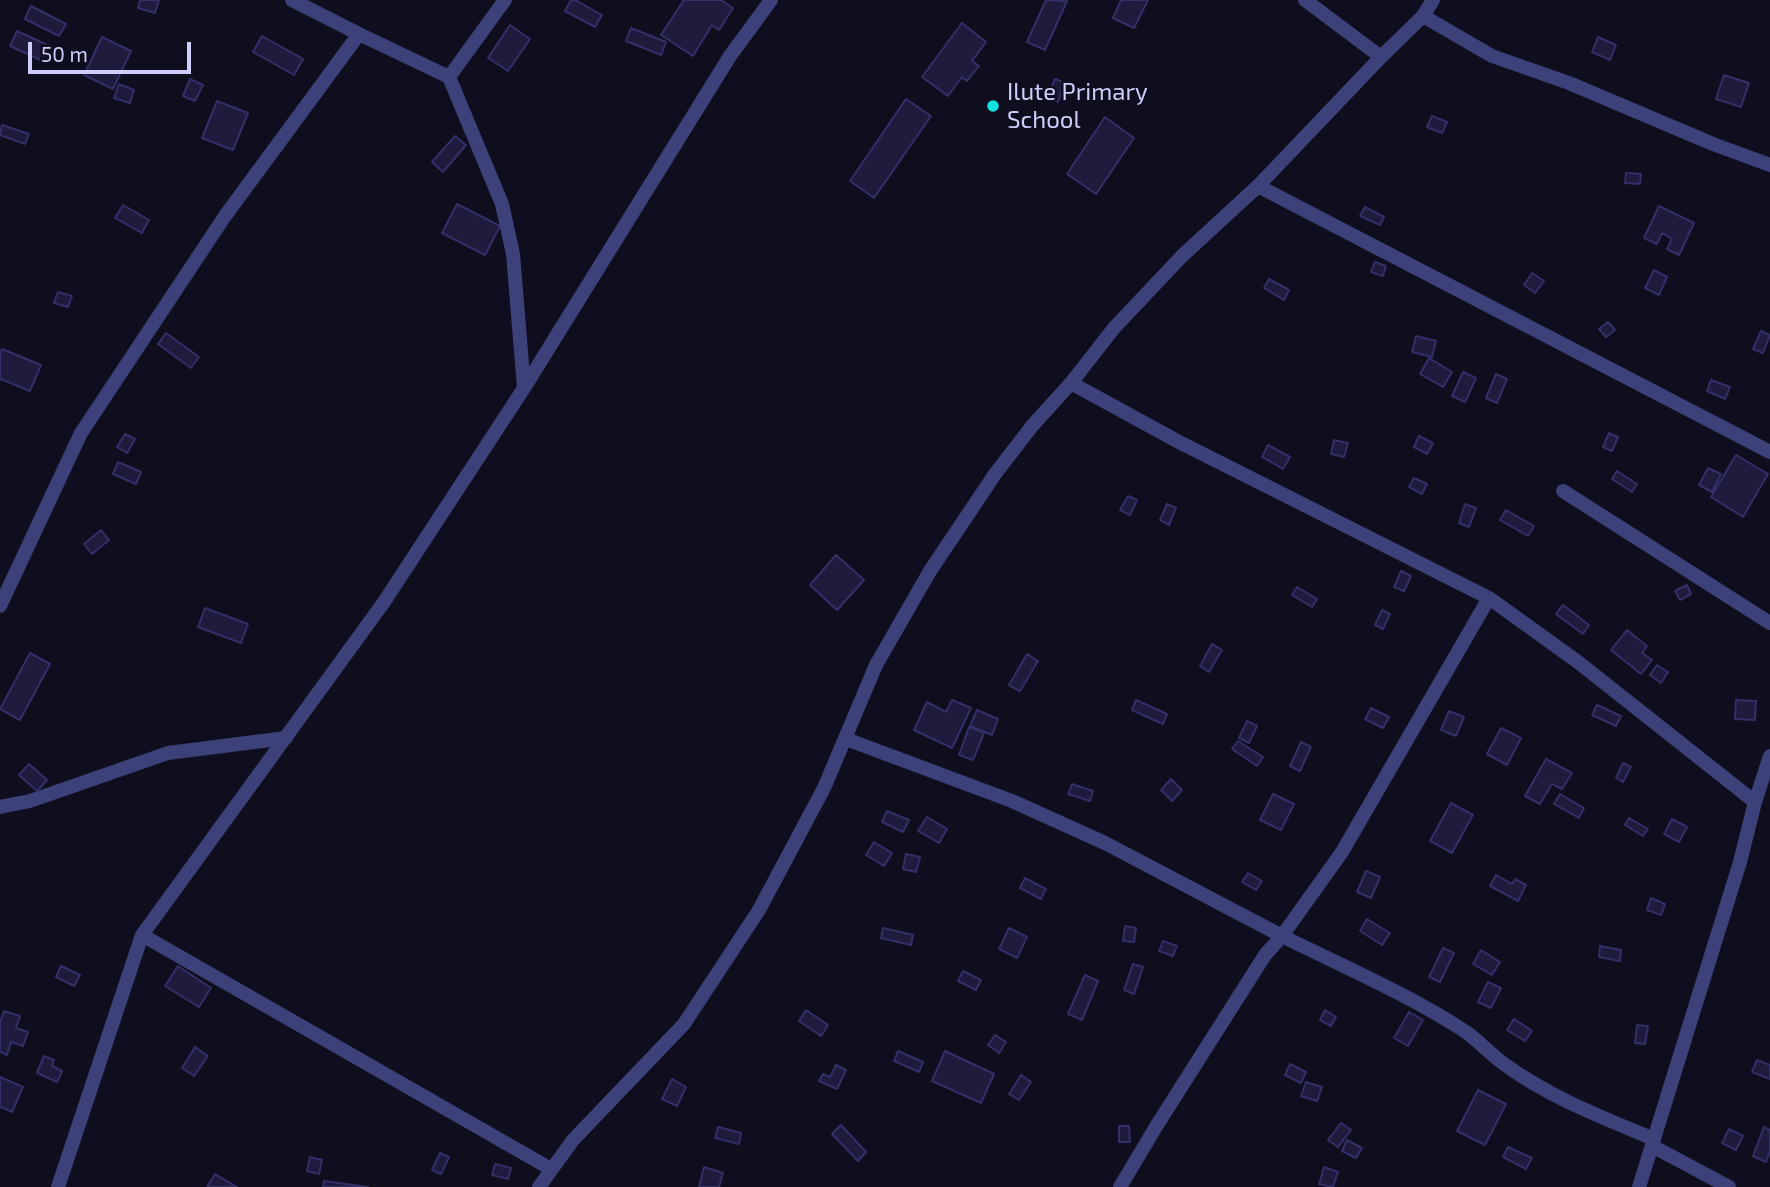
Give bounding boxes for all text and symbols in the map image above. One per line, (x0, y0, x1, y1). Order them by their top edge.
scale bar (32, 28, 194, 72)
text: 50 m (41, 41, 88, 66)
place label: Ilute Primary School (1007, 78, 1148, 134)
marker: Ilute Primary School (985, 98, 1001, 114)

